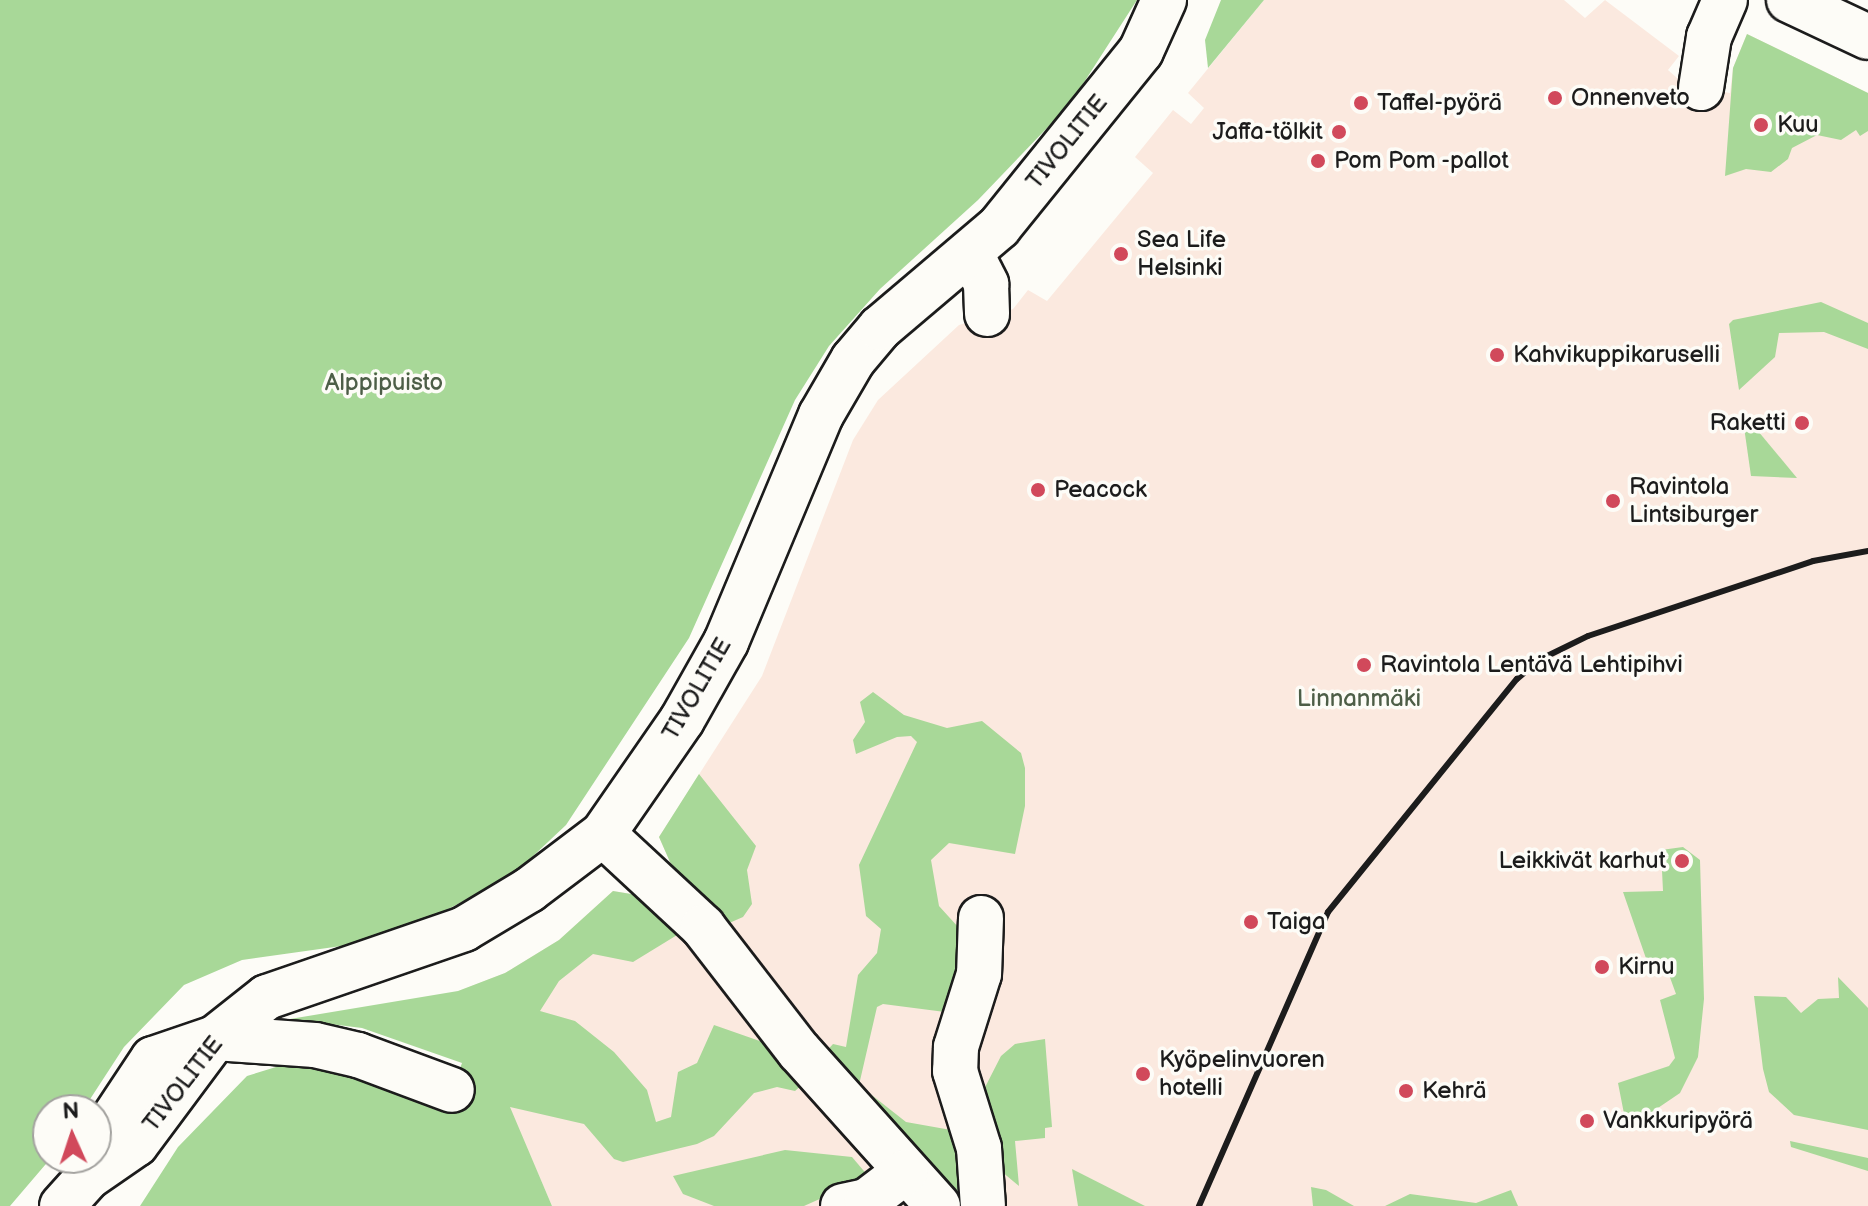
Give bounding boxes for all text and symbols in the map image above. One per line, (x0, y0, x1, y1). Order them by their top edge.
place label: Onnenveto (1571, 84, 1690, 112)
street label: TIVOLITIE (1020, 89, 1114, 195)
place label: Taffel-pyörä (1377, 89, 1502, 117)
marker: Onnenveto (1546, 89, 1564, 107)
marker: Taffel-pyörä (1352, 94, 1370, 112)
place label: Kuu (1777, 111, 1819, 139)
marker: Kuu (1752, 116, 1770, 134)
place label: Jaffa-tölkit (1213, 118, 1323, 146)
marker: Jaffa-tölkit (1330, 123, 1348, 141)
place label: Pom Pom -pallot (1334, 147, 1510, 175)
marker: Pom Pom -pallot (1309, 152, 1327, 170)
place label: Sea Life Helsinki (1137, 226, 1226, 282)
marker: Sea Life Helsinki (1112, 245, 1130, 263)
place label: Kahvikuppikaruselli (1513, 341, 1720, 369)
marker: Kahvikuppikaruselli (1488, 346, 1506, 364)
park label: Alppipuisto (325, 369, 443, 397)
place label: Raketti (1709, 409, 1786, 437)
marker: Raketti (1793, 414, 1811, 432)
place label: Ravintola Lintsiburger (1629, 473, 1758, 529)
place label: Peacock (1054, 476, 1147, 504)
marker: Peacock (1029, 481, 1047, 499)
marker: Ravintola Lintsiburger (1604, 492, 1622, 510)
street label: TIVOLITIE (656, 633, 738, 745)
place label: Ravintola Lentävä Lehtipihvi (1380, 651, 1683, 679)
marker: Ravintola Lentävä Lehtipihvi (1355, 656, 1373, 674)
park label: Linnanmäki (1297, 685, 1421, 713)
place label: Leikkivät karhut (1499, 847, 1666, 875)
marker: Leikkivät karhut (1673, 852, 1691, 870)
place label: Taiga (1267, 908, 1326, 936)
marker: Taiga (1242, 913, 1260, 931)
place label: Kirnu (1618, 953, 1675, 981)
marker: Kirnu (1593, 958, 1611, 976)
street label: TIVOLITIE (137, 1031, 229, 1137)
place label: Kyöpelinvuoren hotelli (1159, 1046, 1325, 1102)
marker: Kyöpelinvuoren hotelli (1134, 1065, 1152, 1083)
place label: Kehrä (1422, 1077, 1486, 1105)
marker: Kehrä (1397, 1082, 1415, 1100)
north arrow (32, 1094, 112, 1174)
text: N (62, 1098, 80, 1125)
place label: Vankkuripyörä (1603, 1107, 1753, 1135)
marker: Vankkuripyörä (1578, 1112, 1596, 1130)

